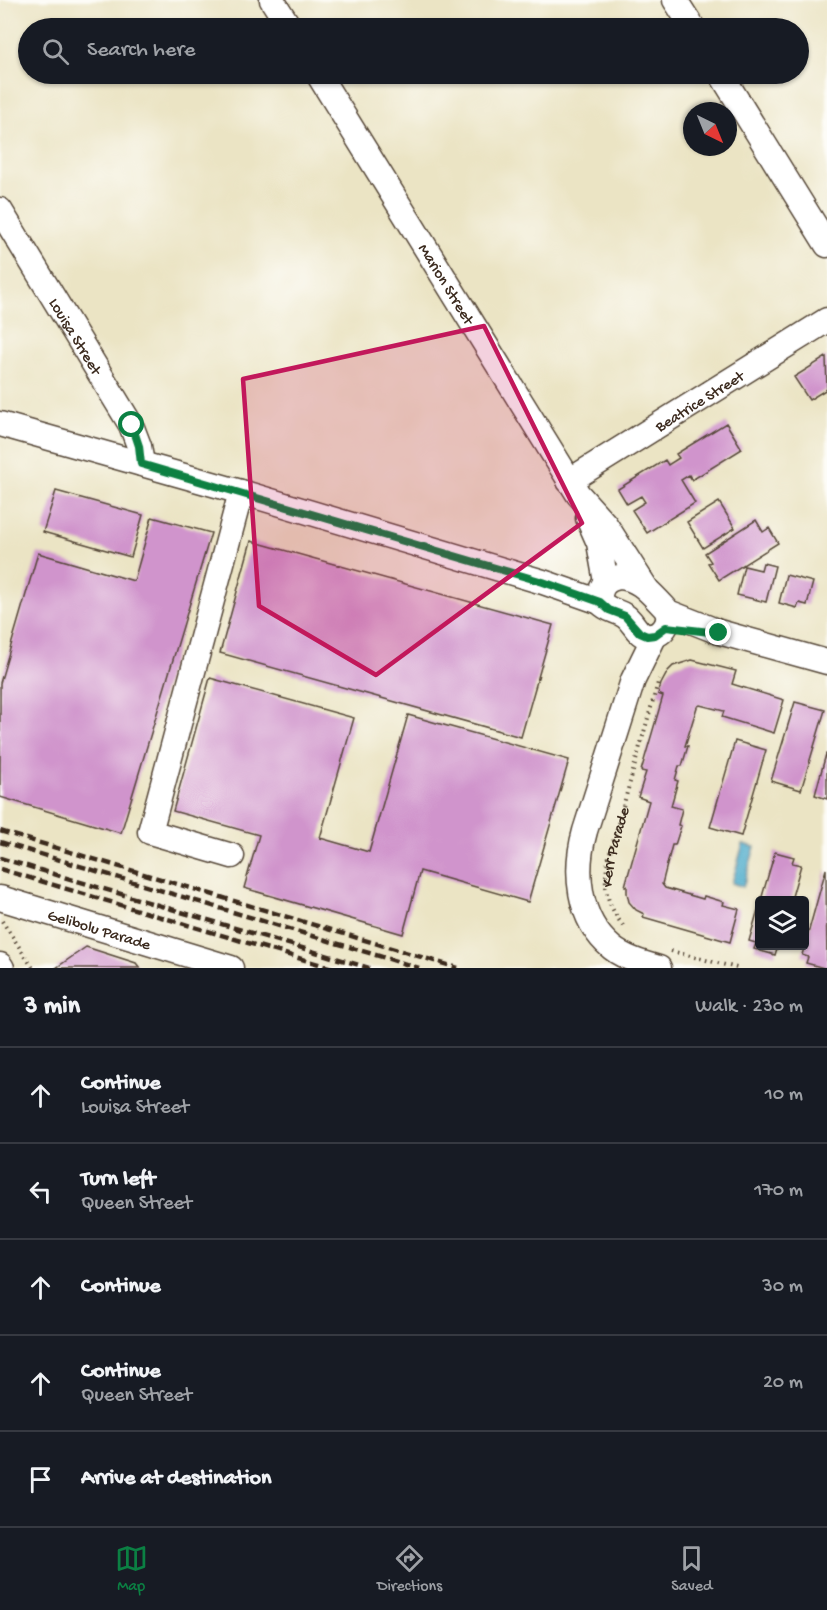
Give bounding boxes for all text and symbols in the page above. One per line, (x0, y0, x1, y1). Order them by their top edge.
search box (18, 18, 809, 84)
icon: search (39, 35, 72, 68)
text: Search here (87, 38, 195, 64)
north arrow (683, 102, 737, 156)
street label: Marion Street (412, 241, 477, 330)
street label: Louisa Street (43, 296, 105, 380)
street label: Beatrice Street (652, 367, 750, 438)
route start (118, 411, 144, 437)
route end (705, 619, 731, 645)
street label: Kerr Parade (600, 805, 636, 887)
map controls (755, 896, 809, 950)
button: layers (755, 896, 809, 950)
street label: Gelibolu Parade (45, 907, 153, 956)
text: 3 min (24, 992, 80, 1023)
text: Walk · 230 m (695, 996, 803, 1019)
text: Continue (81, 1071, 161, 1097)
icon: ahead (24, 1079, 57, 1112)
text: 10 m (765, 1084, 803, 1107)
text: Louisa Street (81, 1097, 189, 1120)
text: Turn left (81, 1167, 155, 1193)
icon: left (24, 1175, 57, 1208)
text: 170 m (754, 1180, 803, 1203)
text: Queen Street (81, 1193, 192, 1216)
icon: ahead (24, 1271, 57, 1304)
text: Continue (81, 1274, 161, 1300)
text: 30 m (762, 1276, 803, 1299)
text: Continue (81, 1359, 161, 1385)
icon: ahead (24, 1367, 57, 1400)
text: 20 m (763, 1372, 803, 1395)
text: Queen Street (81, 1385, 192, 1408)
icon: arrive (24, 1463, 57, 1496)
text: Arrive at destination (81, 1466, 271, 1492)
tab: Map (115, 1542, 148, 1597)
tab: Directions (377, 1542, 442, 1597)
tab: Saved (671, 1542, 712, 1597)

